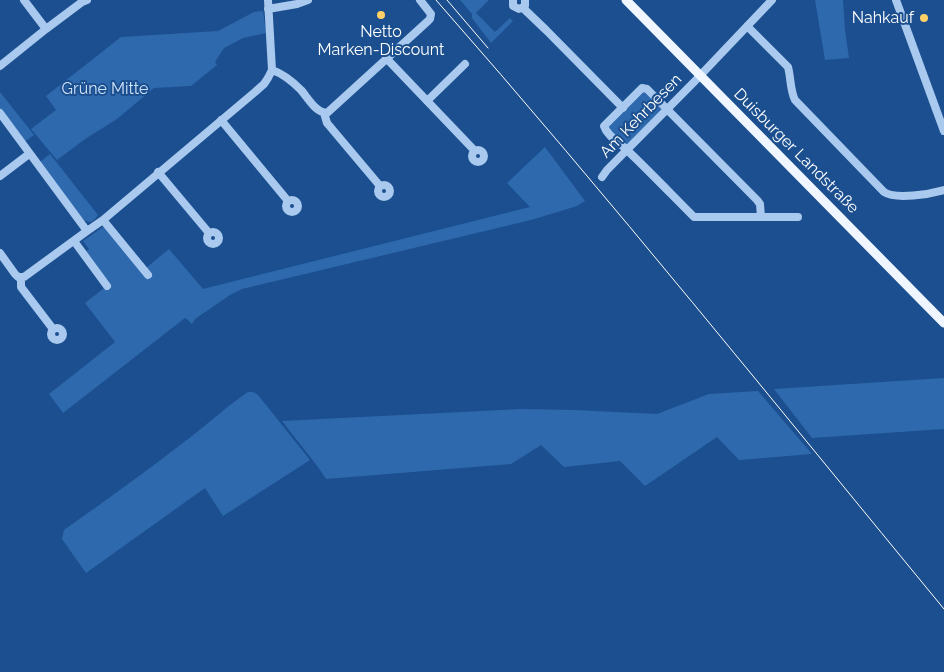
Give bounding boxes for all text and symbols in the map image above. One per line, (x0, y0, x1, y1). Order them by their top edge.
place label: Nahkauf (852, 8, 914, 28)
marker: Netto Marken-Discount (375, 9, 387, 21)
marker: Nahkauf (918, 12, 930, 24)
place label: Netto Marken-Discount (318, 22, 444, 60)
street label: Am Kehrbesen (596, 70, 686, 162)
park label: Grüne Mitte (62, 79, 148, 99)
street label: Duisburger Landstraße (730, 85, 862, 217)

